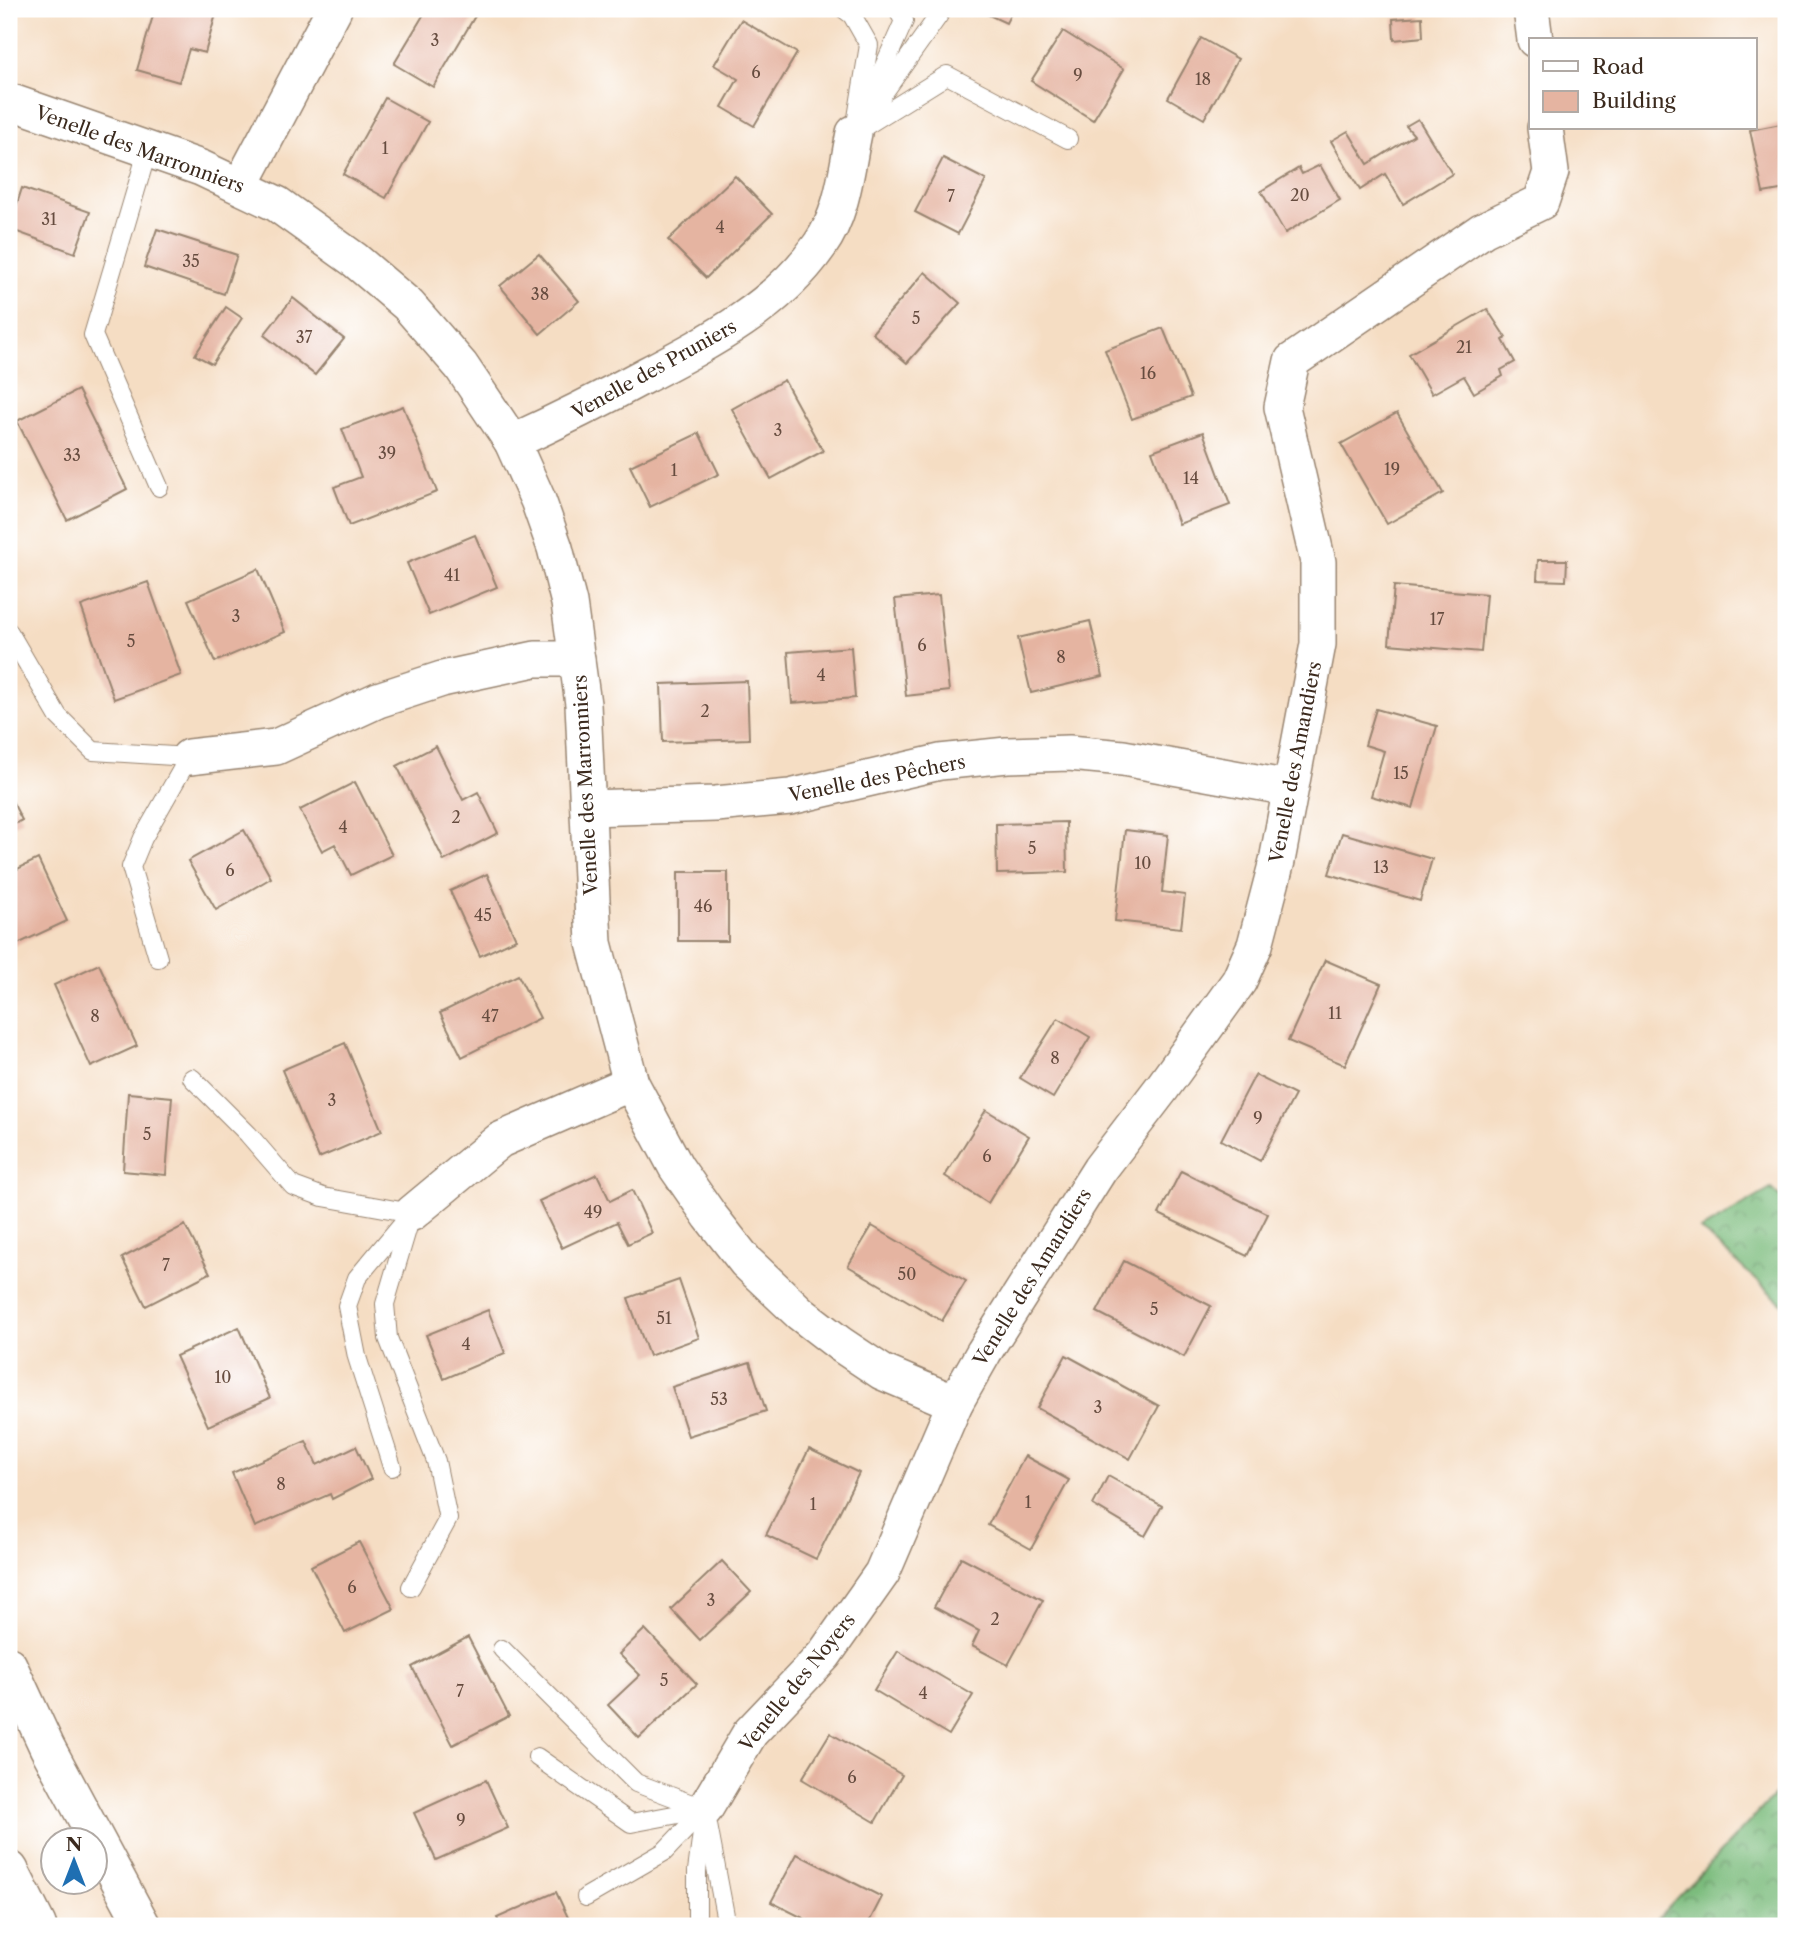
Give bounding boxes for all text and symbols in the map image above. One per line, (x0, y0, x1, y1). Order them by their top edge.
house number: 3 (431, 30, 439, 50)
legend (1529, 38, 1756, 130)
text: Road (1592, 54, 1644, 79)
house number: 6 (751, 62, 761, 82)
house number: 9 (1073, 65, 1083, 85)
house number: 18 (1195, 69, 1211, 89)
text: Building (1592, 88, 1677, 113)
street label: Venelle des Marronniers (31, 101, 247, 198)
house number: 1 (382, 138, 389, 158)
house number: 20 (1290, 185, 1310, 205)
house number: 7 (947, 186, 955, 206)
house number: 31 (41, 209, 57, 229)
house number: 4 (715, 217, 725, 237)
house number: 35 (182, 251, 200, 271)
house number: 38 (531, 284, 549, 304)
house number: 5 (912, 308, 920, 328)
street label: Venelle des Pruniers (567, 315, 741, 425)
house number: 37 (296, 327, 312, 347)
house number: 21 (1456, 337, 1472, 357)
house number: 16 (1140, 363, 1156, 383)
house number: 3 (774, 420, 782, 440)
house number: 39 (378, 443, 396, 463)
house number: 33 (63, 445, 81, 465)
house number: 19 (1384, 459, 1400, 479)
house number: 1 (671, 460, 678, 480)
house number: 14 (1183, 468, 1199, 488)
house number: 41 (444, 565, 460, 585)
house number: 3 (232, 606, 240, 626)
house number: 17 (1430, 609, 1444, 629)
house number: 5 (127, 631, 135, 651)
house number: 6 (917, 635, 927, 655)
house number: 8 (1056, 647, 1066, 667)
street label: Venelle des Amandiers (1264, 659, 1326, 866)
house number: 4 (816, 665, 826, 685)
street label: Venelle des Marronniers (568, 674, 603, 897)
house number: 2 (700, 701, 710, 721)
street label: Venelle des Pêchers (786, 750, 967, 807)
house number: 15 (1393, 763, 1409, 783)
house number: 2 (451, 807, 461, 827)
house number: 4 (338, 817, 348, 837)
house number: 5 (1028, 838, 1036, 858)
house number: 10 (1135, 853, 1151, 873)
house number: 13 (1373, 857, 1389, 877)
house number: 6 (225, 860, 235, 880)
house number: 46 (694, 896, 712, 916)
house number: 45 (474, 905, 492, 925)
house number: 11 (1328, 1003, 1342, 1023)
house number: 8 (90, 1006, 100, 1026)
house number: 47 (481, 1006, 499, 1026)
house number: 8 (1050, 1048, 1060, 1068)
house number: 3 (328, 1090, 336, 1110)
house number: 9 (1253, 1108, 1263, 1128)
house number: 5 (143, 1124, 151, 1144)
house number: 6 (982, 1146, 992, 1166)
street label: Venelle des Amandiers (968, 1184, 1096, 1371)
house number: 49 (584, 1202, 602, 1222)
house number: 7 (162, 1255, 170, 1275)
house number: 50 (898, 1264, 916, 1284)
house number: 5 (1150, 1299, 1158, 1319)
house number: 51 (656, 1308, 672, 1328)
house number: 4 (461, 1334, 471, 1354)
house number: 10 (215, 1367, 231, 1387)
house number: 53 (710, 1389, 728, 1409)
house number: 3 (1094, 1397, 1102, 1417)
house number: 8 (276, 1474, 286, 1494)
house number: 1 (1025, 1492, 1032, 1512)
house number: 1 (810, 1494, 817, 1514)
house number: 6 (347, 1577, 357, 1597)
house number: 3 (707, 1590, 715, 1610)
street label: Venelle des Noyers (734, 1609, 860, 1757)
house number: 2 (990, 1609, 1000, 1629)
house number: 5 (660, 1670, 668, 1690)
house number: 7 (456, 1681, 464, 1701)
house number: 4 (918, 1683, 928, 1703)
house number: 6 (847, 1767, 857, 1787)
house number: 9 (456, 1810, 466, 1830)
north arrow (38, 1826, 108, 1896)
text: N (66, 1833, 82, 1856)

